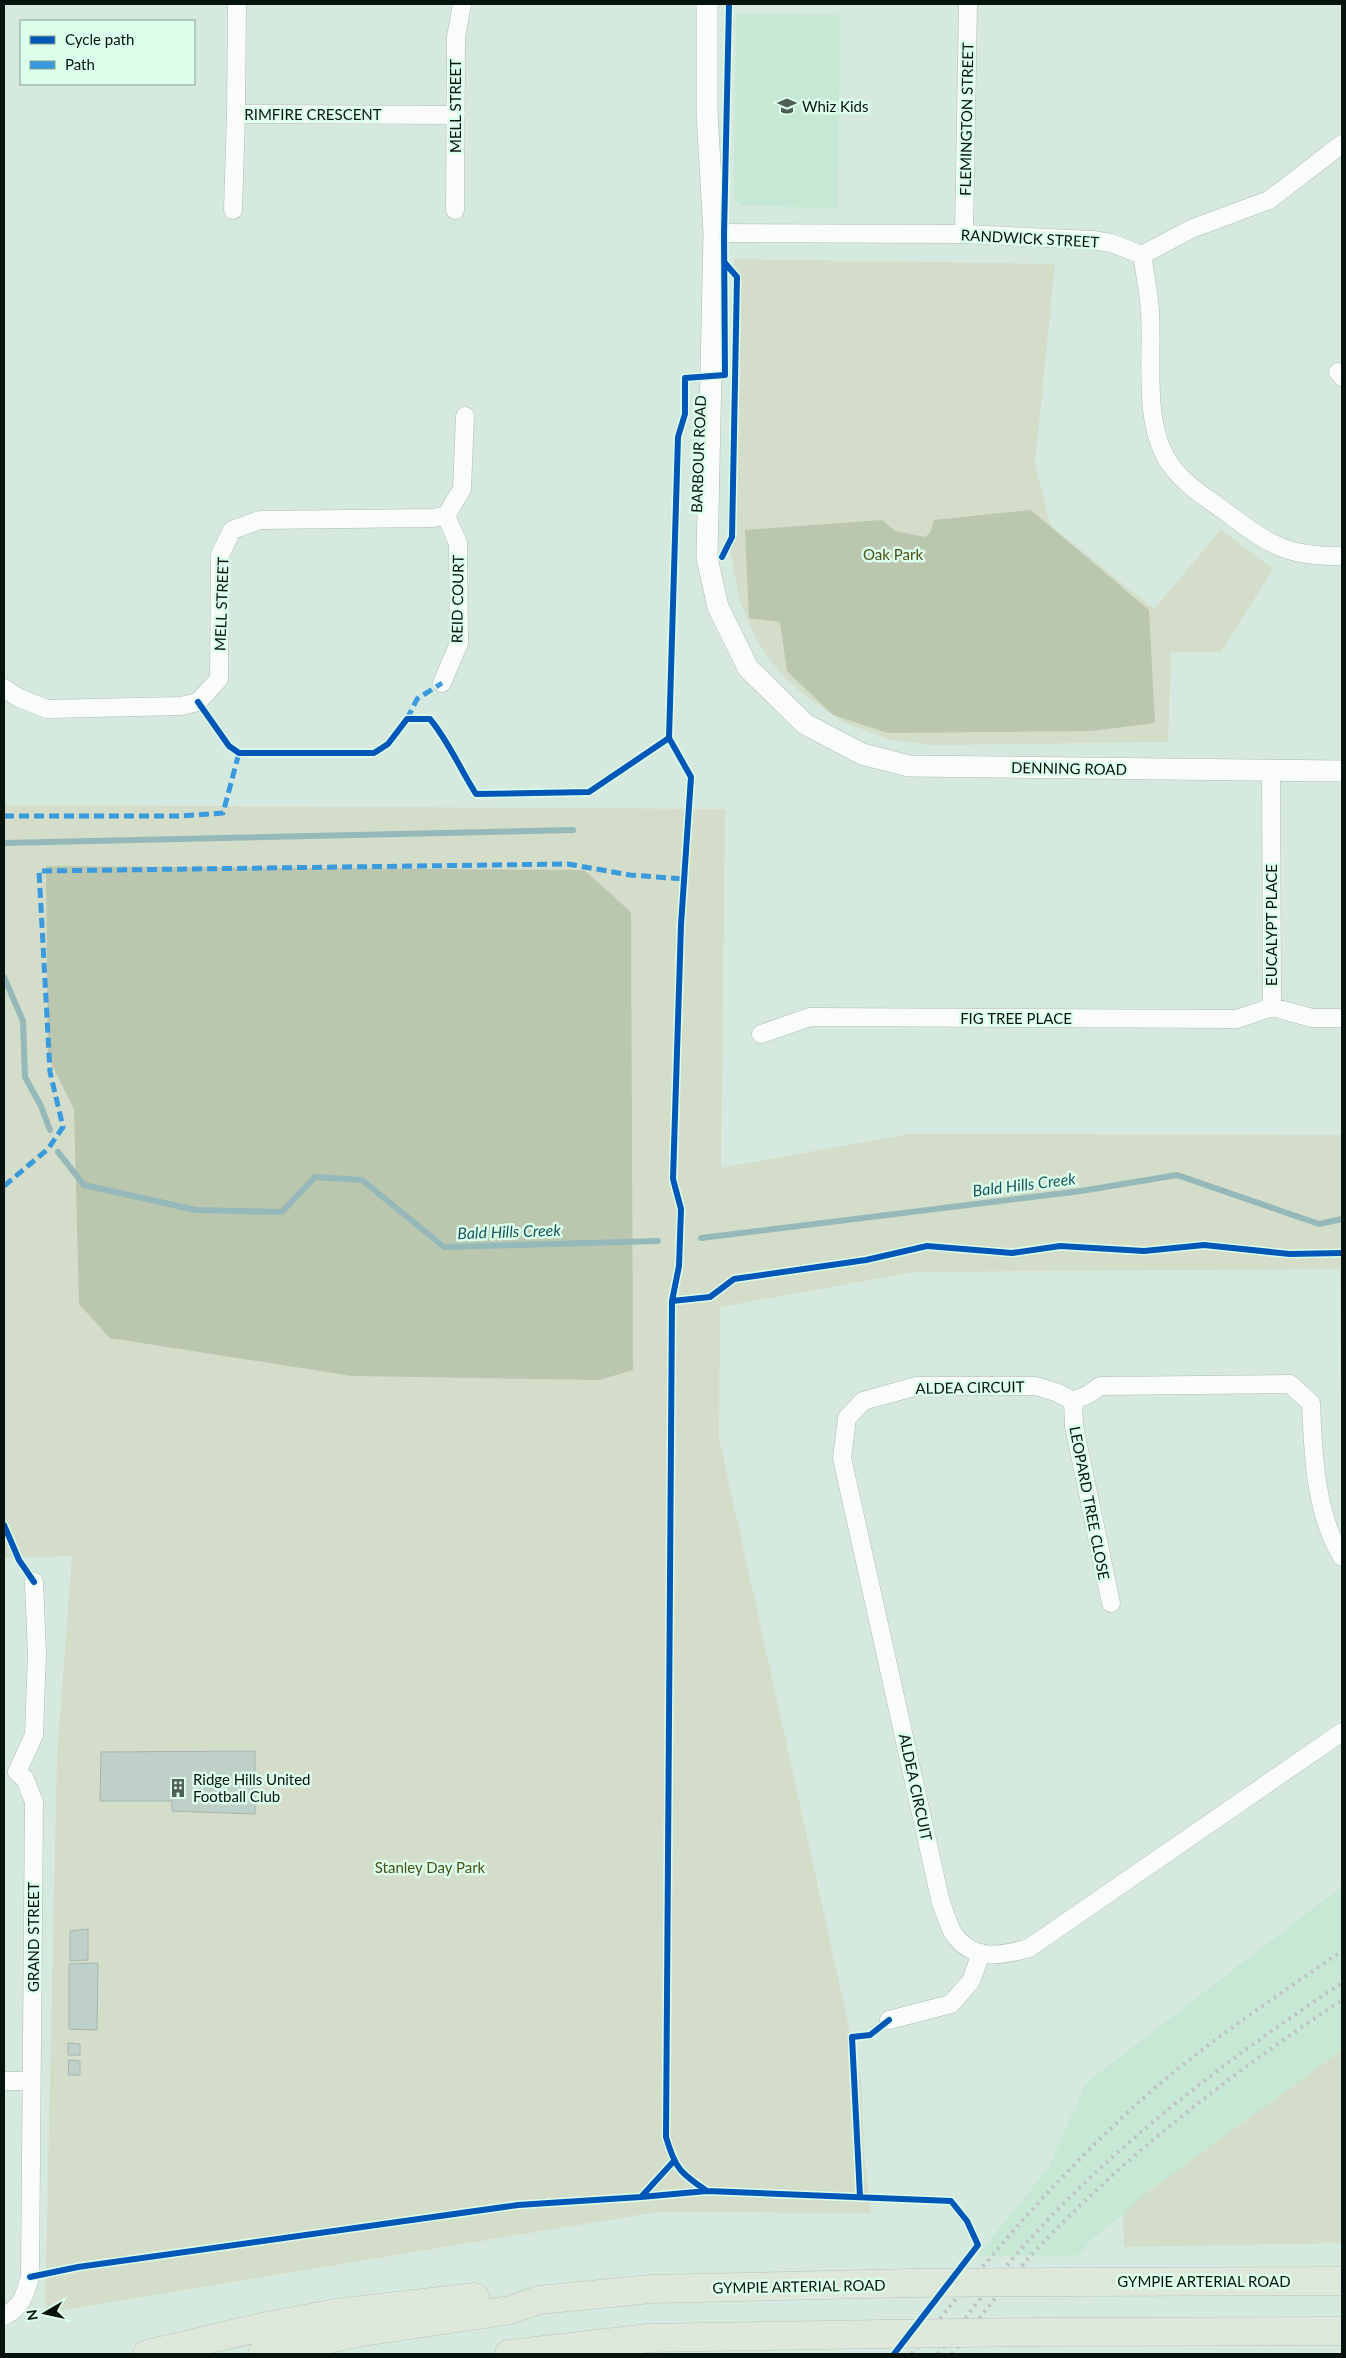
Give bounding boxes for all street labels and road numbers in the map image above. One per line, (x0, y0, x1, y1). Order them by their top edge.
street label: FLEMINGTON STREET (956, 42, 976, 196)
street label: MELL STREET (446, 59, 464, 153)
street label: RIMFIRE CRESCENT (244, 105, 382, 123)
street label: RANDWICK STREET (960, 225, 1100, 251)
street label: BARBOUR ROAD (687, 395, 709, 513)
street label: REID COURT (447, 555, 467, 643)
street label: MELL STREET (210, 557, 232, 651)
street label: DENNING ROAD (1011, 758, 1127, 778)
street label: EUCALYPT PLACE (1262, 864, 1280, 986)
street label: FIG TREE PLACE (960, 1009, 1072, 1027)
street label: ALDEA CIRCUIT (915, 1377, 1025, 1397)
street label: LEOPARD TREE CLOSE (1066, 1425, 1114, 1581)
street label: ALDEA CIRCUIT (896, 1732, 936, 1842)
street label: GRAND STREET (24, 1882, 42, 1992)
street label: GYMPIE ARTERIAL ROAD (1117, 2272, 1291, 2290)
street label: GYMPIE ARTERIAL ROAD (712, 2275, 886, 2297)

